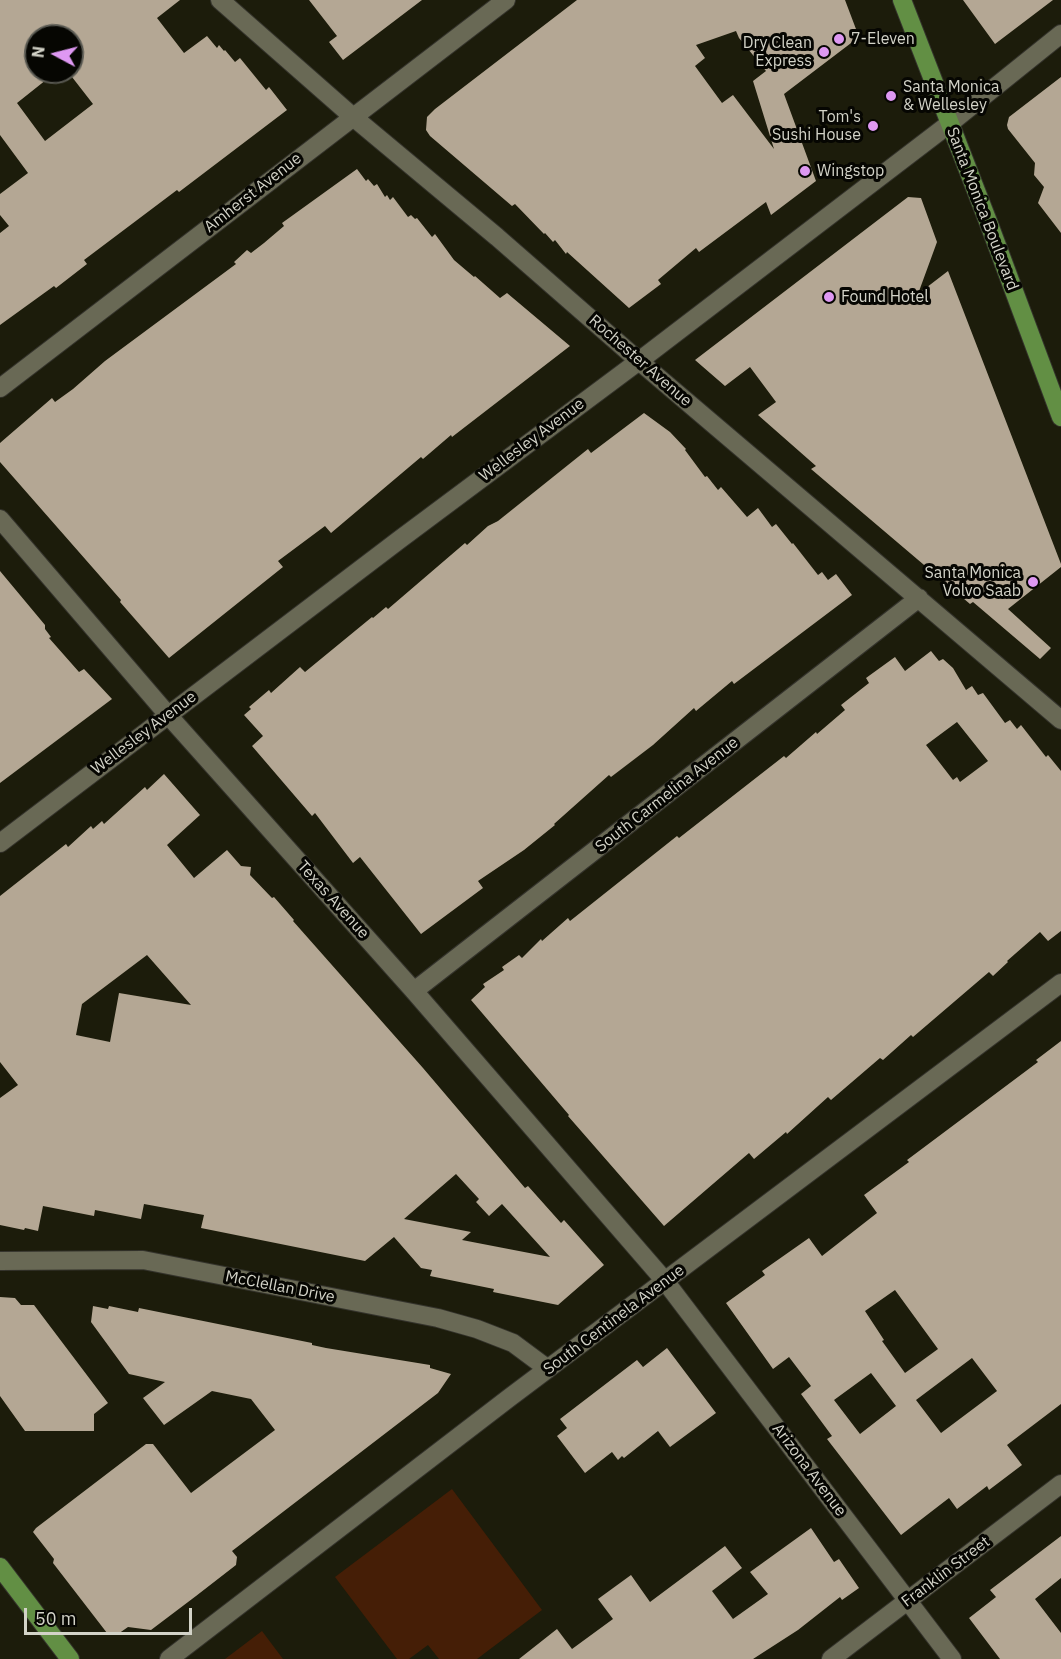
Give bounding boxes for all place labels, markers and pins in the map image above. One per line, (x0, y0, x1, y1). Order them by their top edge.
place label: 7-Eleven (851, 29, 915, 49)
marker: 7-Eleven (832, 32, 846, 46)
place label: Dry Clean Express (743, 33, 812, 71)
marker: Dry Clean Express (817, 45, 831, 59)
place label: Santa Monica & Wellesley (903, 77, 999, 115)
marker: Santa Monica & Wellesley (884, 89, 898, 103)
place label: Tom's Sushi House (772, 107, 861, 145)
marker: Tom's Sushi House (866, 119, 880, 133)
place label: Wingstop (817, 161, 884, 181)
marker: Wingstop (798, 164, 812, 178)
place label: Found Hotel (841, 287, 929, 307)
marker: Found Hotel (822, 290, 836, 304)
place label: Santa Monica Volvo Saab (925, 563, 1021, 601)
marker: Santa Monica Volvo Saab (1026, 575, 1040, 589)

